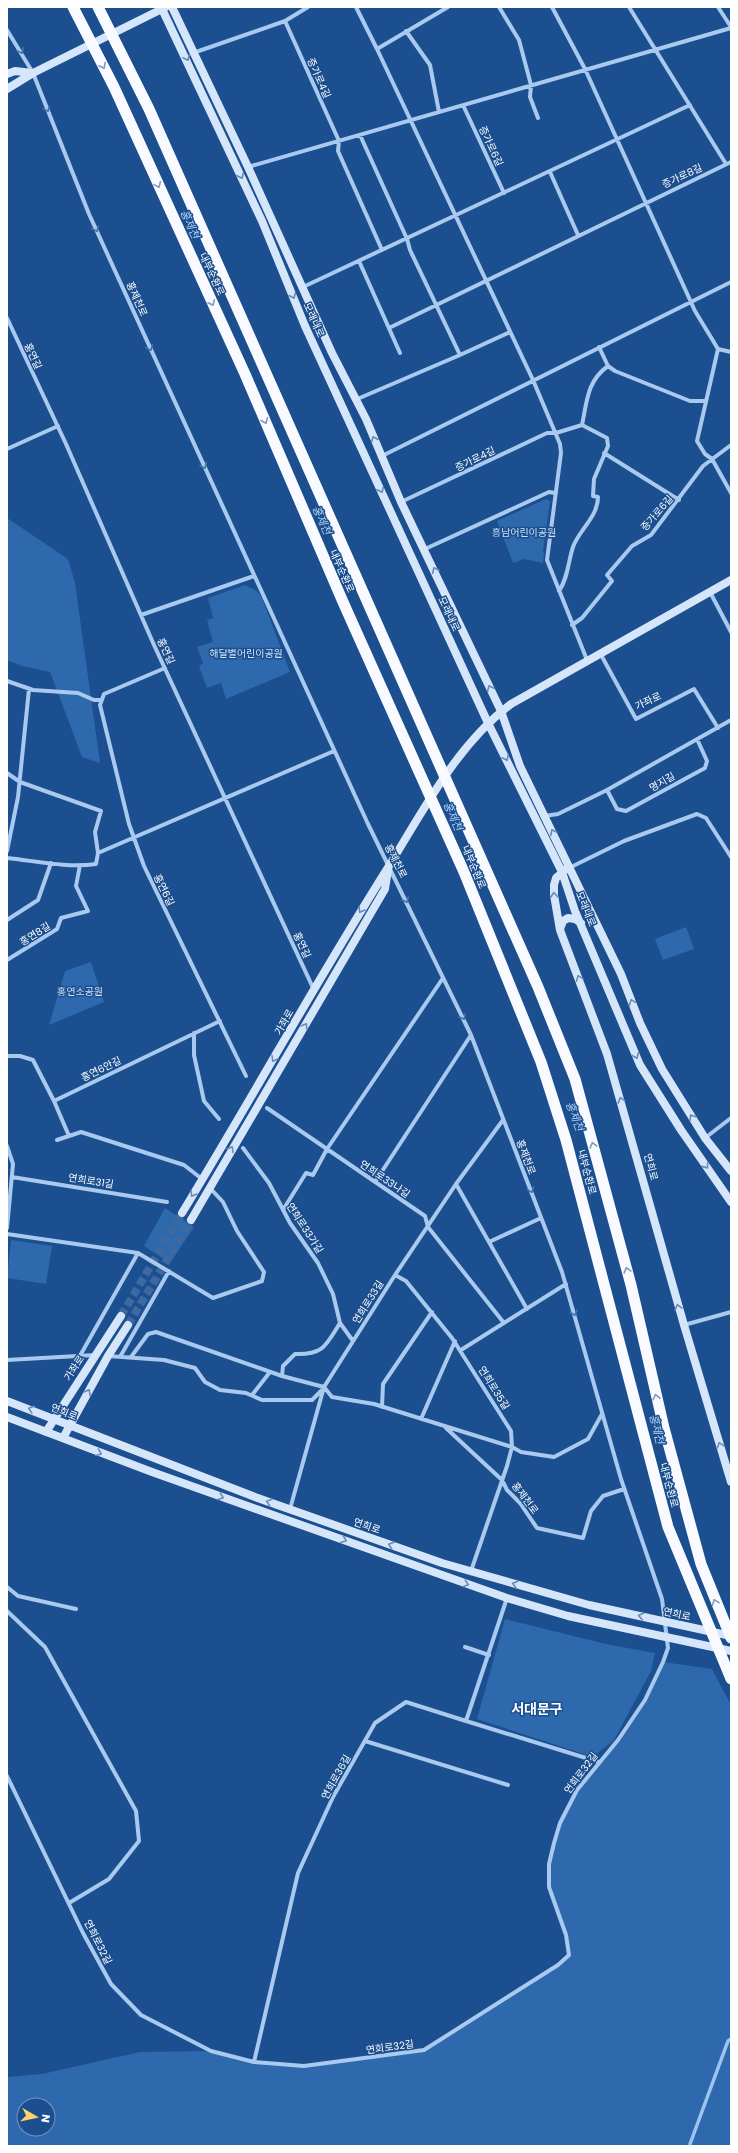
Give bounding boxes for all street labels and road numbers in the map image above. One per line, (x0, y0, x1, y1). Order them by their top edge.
street label: 증가로4길 (303, 55, 335, 101)
street label: 증가로6길 (475, 123, 507, 169)
street label: 증가로8길 (659, 160, 705, 192)
street label: 내부순환로 (195, 250, 229, 298)
street label: 홍제천로 (123, 279, 151, 319)
street label: 모래내로 (300, 300, 328, 340)
street label: 홍연길 (20, 340, 46, 372)
street label: 증가로4길 (452, 443, 498, 475)
street label: 증가로6길 (637, 492, 677, 534)
street label: 내부순환로 (326, 547, 358, 595)
street label: 모래내로 (434, 594, 464, 634)
street label: 홍연길 (153, 635, 179, 667)
street label: 가좌로 (632, 688, 664, 714)
street label: 명지길 (646, 769, 678, 795)
street label: 홍제천로 (381, 841, 411, 881)
street label: 내부순환로 (458, 843, 490, 891)
street label: 홍연6길 (150, 871, 178, 909)
street label: 모래내로 (572, 889, 600, 929)
street label: 홍연8길 (17, 919, 53, 949)
street label: 홍연길 (289, 929, 315, 961)
street label: 가좌로 (271, 1006, 297, 1038)
street label: 홍연6안길 (78, 1053, 124, 1085)
street label: 홍제천로 (512, 1137, 540, 1177)
street label: 내부순환로 (574, 1148, 600, 1196)
street label: 연희로 (640, 1152, 662, 1182)
street label: 연희로33나길 (357, 1157, 413, 1201)
street label: 연희로31길 (67, 1170, 115, 1192)
street label: 연희로33가길 (283, 1200, 327, 1256)
street label: 연희로33길 (349, 1277, 387, 1327)
street label: 가좌로 (60, 1352, 88, 1384)
street label: 연희로35길 (475, 1363, 513, 1413)
street label: 연희로 (48, 1400, 80, 1424)
street label: 내부순환로 (656, 1461, 682, 1509)
street label: 홍제천로 (508, 1479, 542, 1517)
street label: 연희로 (352, 1514, 382, 1538)
street label: 연희로 (662, 1604, 692, 1624)
street label: 연희로32길 (560, 1749, 602, 1797)
street label: 연희로36길 (318, 1752, 354, 1802)
street label: 연희로32길 (80, 1917, 116, 1967)
street label: 연희로32길 (365, 2036, 415, 2058)

